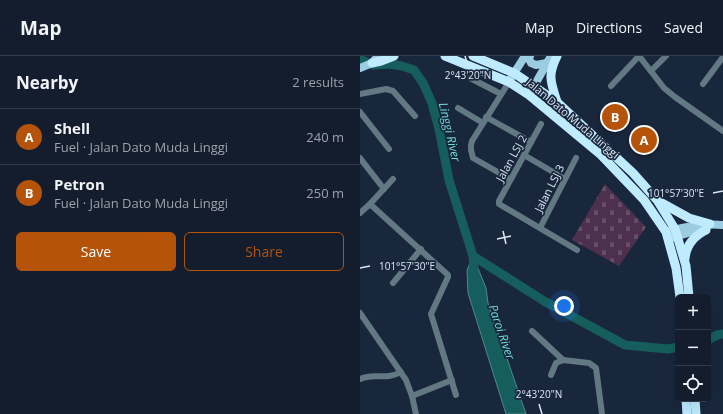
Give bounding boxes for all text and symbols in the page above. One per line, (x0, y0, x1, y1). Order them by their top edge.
text: Map (20, 15, 61, 41)
text: Map (525, 18, 554, 37)
text: Directions (576, 18, 642, 37)
text: Saved (664, 18, 703, 37)
text: 2°43'20"N (445, 68, 491, 82)
text: Nearby (16, 71, 78, 94)
text: 2 results (292, 73, 344, 91)
street label: Jalan Dato Muda Linggi (522, 74, 623, 161)
water label: Linggi River (435, 101, 465, 165)
pin: B (602, 102, 628, 132)
text: Shell (54, 118, 90, 138)
pin: A (631, 125, 657, 155)
text: A (25, 128, 33, 146)
text: 240 m (306, 128, 344, 146)
street label: Jalan LSJ 2 (491, 132, 530, 185)
text: Fuel · Jalan Dato Muda Linggi (54, 138, 228, 156)
street label: Jalan LSJ 3 (530, 162, 567, 215)
text: Petron (54, 174, 105, 194)
text: B (25, 184, 33, 202)
text: 250 m (306, 184, 344, 202)
text: 101°57'30"E (648, 186, 704, 200)
text: Fuel · Jalan Dato Muda Linggi (54, 194, 228, 212)
button: Save (16, 232, 176, 271)
button: Share (184, 232, 344, 271)
text: 101°57'30"E (379, 259, 435, 273)
map controls (675, 294, 711, 402)
button: + (675, 294, 711, 330)
your location (554, 296, 574, 316)
water label: Paroi River (485, 302, 520, 363)
button: − (675, 330, 711, 366)
button: locate (675, 366, 711, 402)
text: 2°43'20"N (516, 387, 562, 401)

